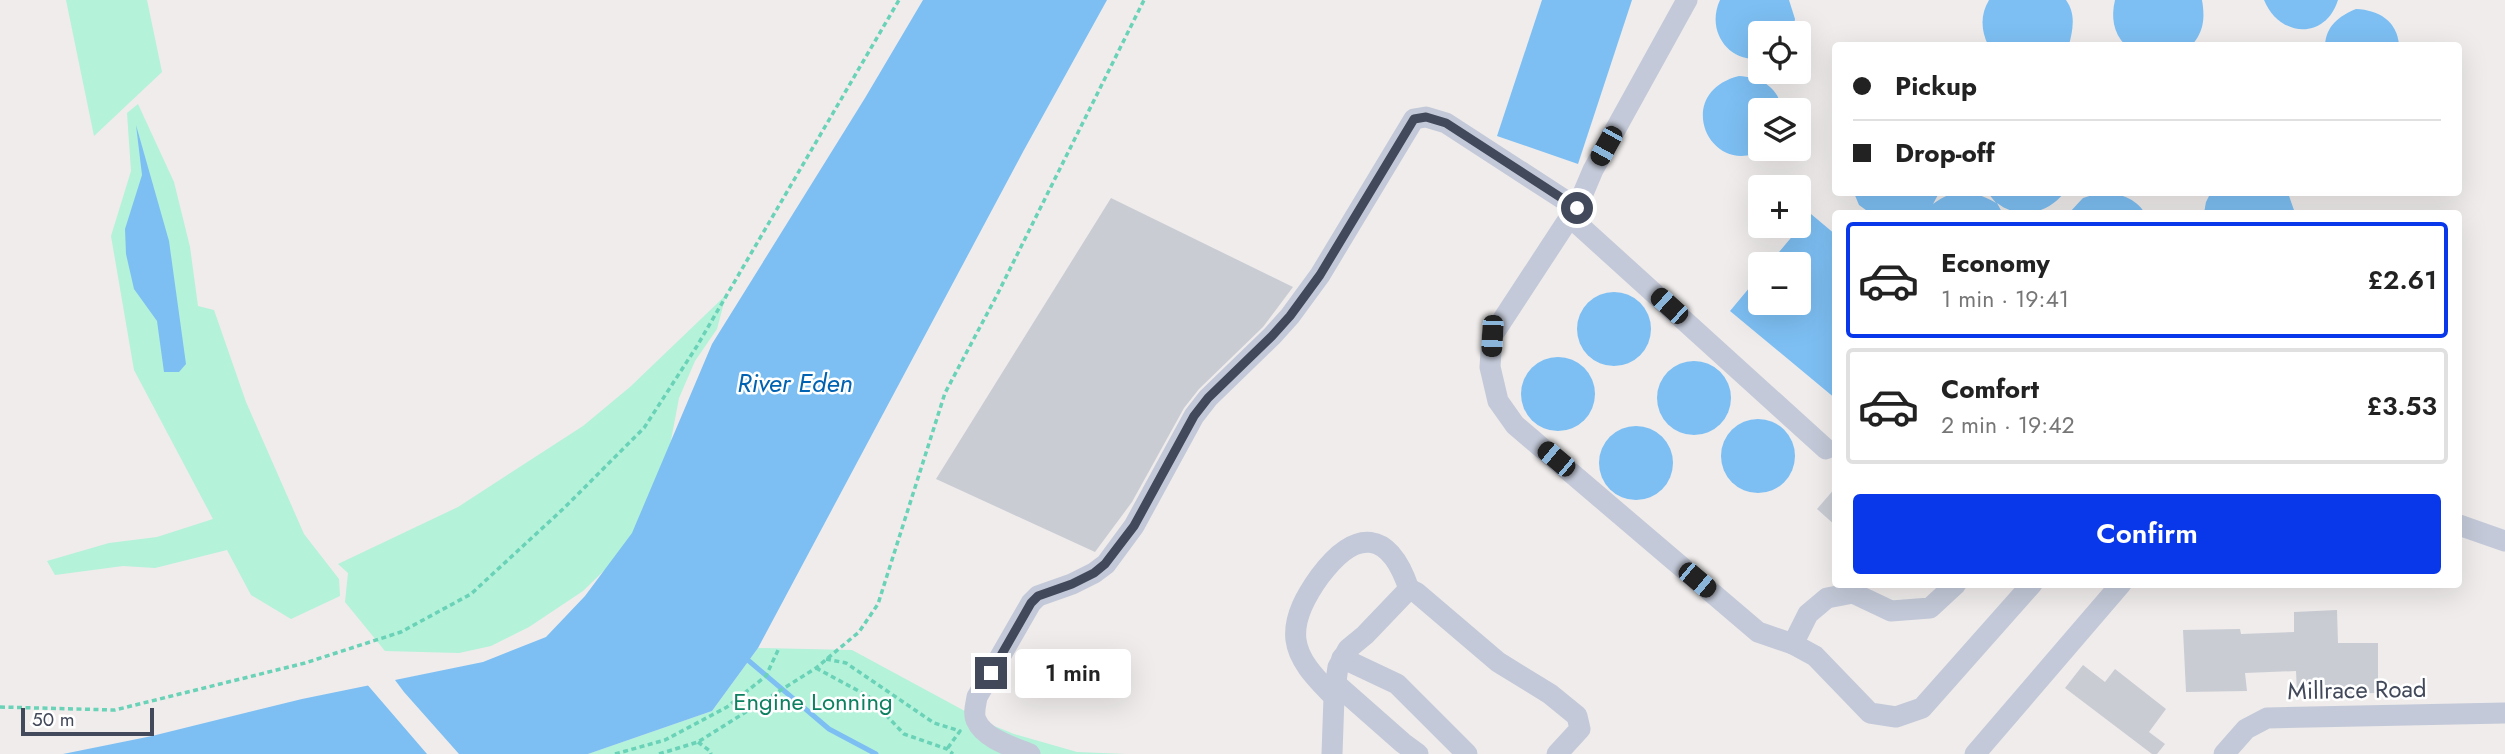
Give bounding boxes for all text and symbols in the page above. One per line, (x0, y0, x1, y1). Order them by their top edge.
map controls (1748, 21, 1811, 315)
button: locate (1748, 21, 1811, 84)
text: Pickup (1895, 67, 1977, 105)
button: layers (1748, 98, 1811, 161)
car (1587, 123, 1626, 169)
text: Drop-off (1895, 134, 1995, 172)
button: + (1748, 175, 1811, 238)
route start (1561, 192, 1593, 224)
text: Economy (1941, 244, 2050, 282)
icon: car (1857, 249, 1920, 312)
button: − (1748, 252, 1811, 315)
text: £2.61 (2367, 261, 2437, 299)
text: 1 min · 19:41 (1941, 282, 2069, 316)
car (1647, 284, 1692, 328)
car (1481, 314, 1504, 358)
water label: River Eden (737, 364, 853, 402)
text: Comfort (1941, 370, 2039, 408)
icon: car (1857, 375, 1920, 438)
text: £3.53 (2366, 387, 2437, 425)
text: 2 min · 19:42 (1941, 408, 2075, 442)
car (1534, 437, 1579, 481)
button: Confirm (1853, 494, 2441, 574)
car (1675, 558, 1720, 602)
callout: 1 min (1016, 648, 1131, 698)
text: 1 min (1045, 656, 1101, 690)
route end (975, 657, 1007, 689)
street label: Millrace Road (2287, 671, 2427, 708)
park label: Engine Lonning (733, 684, 893, 719)
scale bar (21, 705, 154, 737)
text: 50 m (32, 706, 75, 733)

